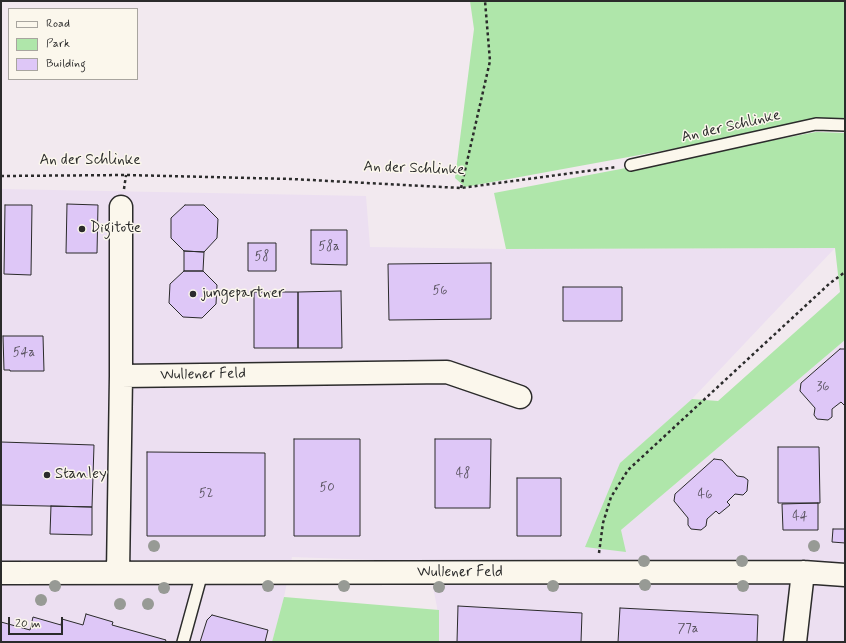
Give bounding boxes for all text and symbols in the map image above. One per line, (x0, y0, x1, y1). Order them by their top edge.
legend (8, 8, 138, 80)
text: Road (46, 16, 70, 32)
text: Park (46, 36, 70, 52)
text: Building (46, 56, 86, 72)
street label: An der Schlinke (680, 107, 782, 147)
street label: An der Schlinke (39, 152, 141, 170)
street label: An der Schlinke (363, 158, 465, 180)
place label: Digitote (90, 220, 141, 238)
marker: Digitote (77, 224, 87, 234)
house number: 58a (318, 239, 340, 255)
house number: 58 (255, 249, 269, 265)
house number: 56 (433, 283, 447, 299)
place label: jungepartner (201, 285, 284, 303)
marker: jungepartner (188, 289, 198, 299)
house number: 54a (13, 345, 35, 361)
street label: Wullener Feld (160, 365, 246, 385)
house number: 36 (816, 379, 830, 395)
place label: Stanley (55, 466, 107, 484)
house number: 48 (456, 466, 470, 482)
marker: Stanley (42, 470, 52, 480)
house number: 50 (319, 480, 335, 496)
house number: 52 (199, 486, 213, 502)
house number: 46 (698, 487, 712, 503)
house number: 44 (792, 509, 808, 525)
street label: Wullener Feld (417, 564, 503, 582)
scale bar (10, 609, 65, 635)
text: 20 m (15, 616, 41, 632)
house number: 77a (677, 621, 699, 637)

